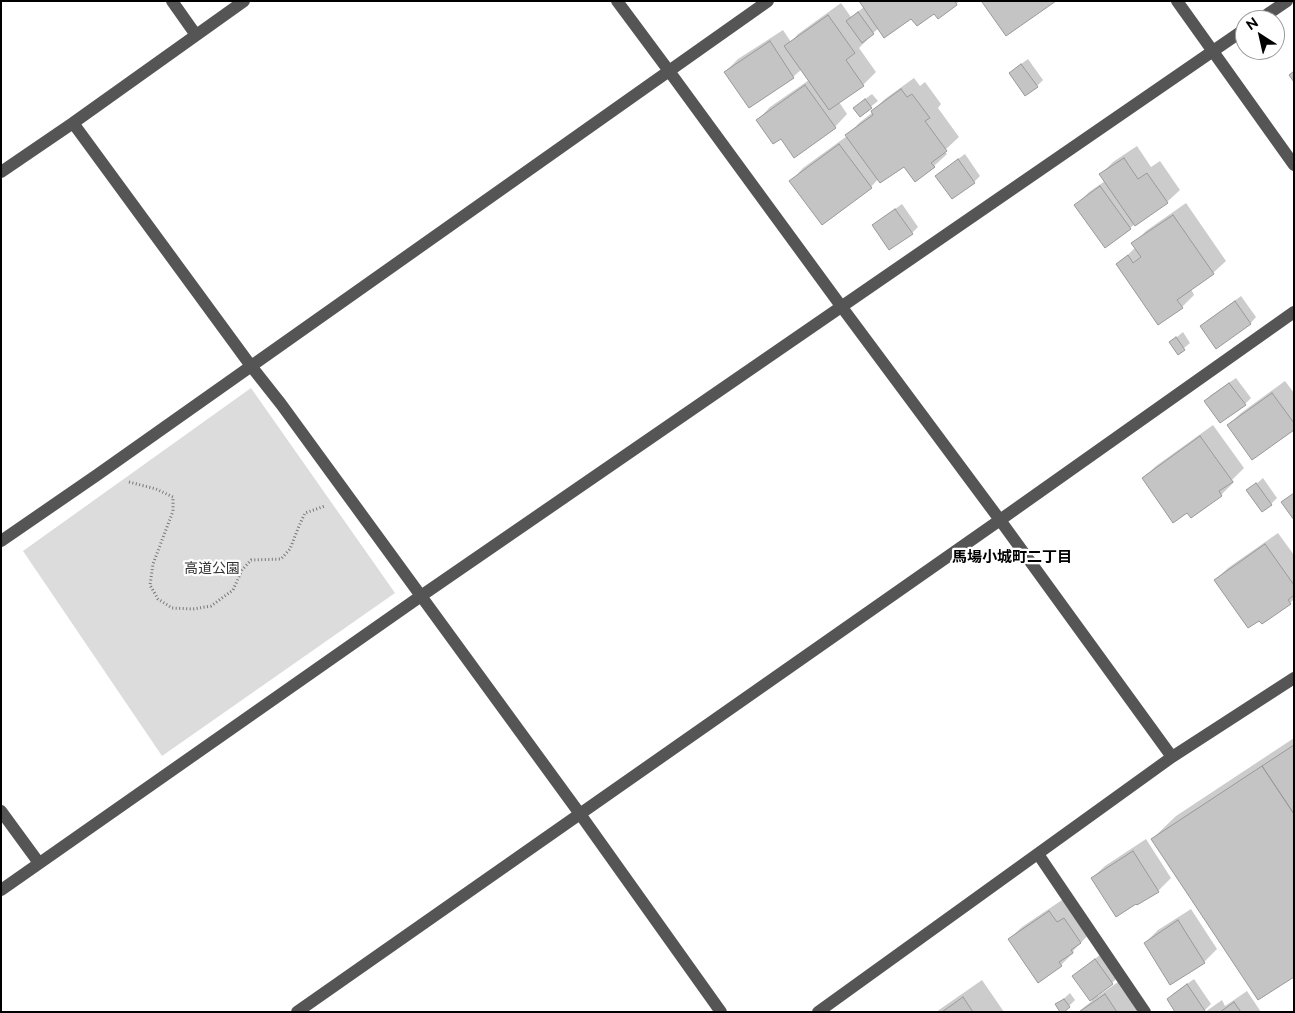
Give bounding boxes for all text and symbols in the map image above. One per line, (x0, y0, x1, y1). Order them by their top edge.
north arrow (1235, 10, 1285, 60)
text: N (1243, 14, 1261, 33)
district label: 馬場小城町二丁目 (952, 548, 1072, 566)
park label: 高道公園 (184, 561, 240, 577)

